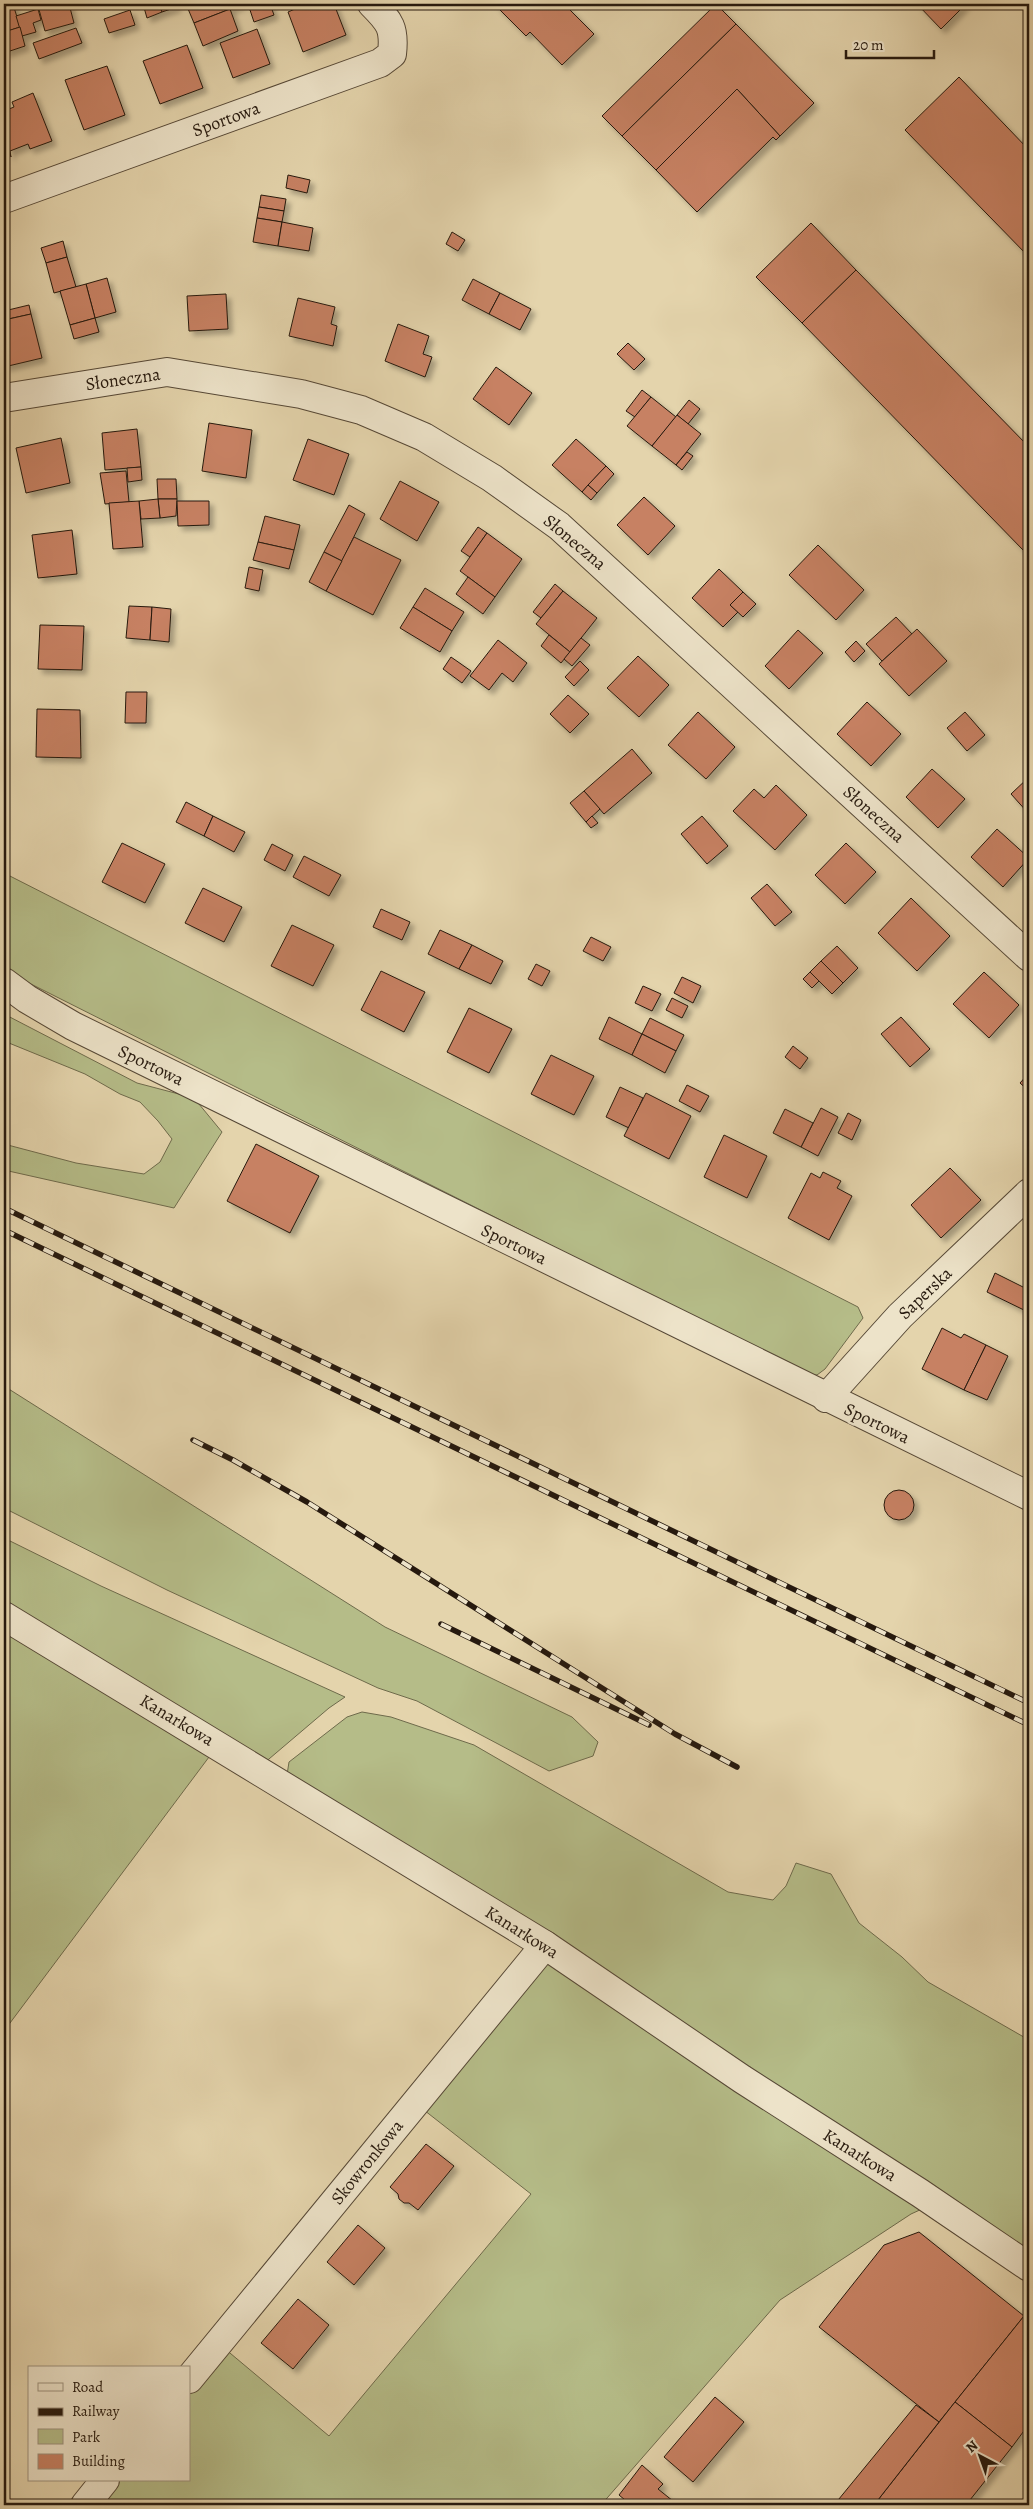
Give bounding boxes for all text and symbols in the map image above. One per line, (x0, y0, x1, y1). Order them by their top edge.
scale bar (846, 28, 933, 60)
text: 20 m (853, 35, 884, 55)
street label: Sportowa (189, 95, 264, 142)
street label: Słoneczna (84, 362, 163, 396)
street label: Słoneczna (538, 509, 612, 576)
street label: Słoneczna (838, 780, 910, 849)
street label: Sportowa (114, 1039, 188, 1091)
street label: Sportowa (477, 1218, 551, 1270)
street label: Saperska (893, 1261, 958, 1325)
street label: Sportowa (840, 1397, 914, 1449)
street label: Kanarkowa (135, 1688, 219, 1752)
street label: Kanarkowa (481, 1900, 564, 1964)
street label: Skowronkowa (325, 2114, 409, 2210)
street label: Kanarkowa (819, 2123, 902, 2187)
legend (28, 2366, 190, 2482)
text: Road (72, 2377, 104, 2397)
text: Railway (72, 2401, 120, 2421)
text: Park (72, 2427, 101, 2447)
north arrow (956, 2432, 1006, 2482)
text: N (962, 2436, 982, 2457)
text: Building (72, 2451, 125, 2471)

